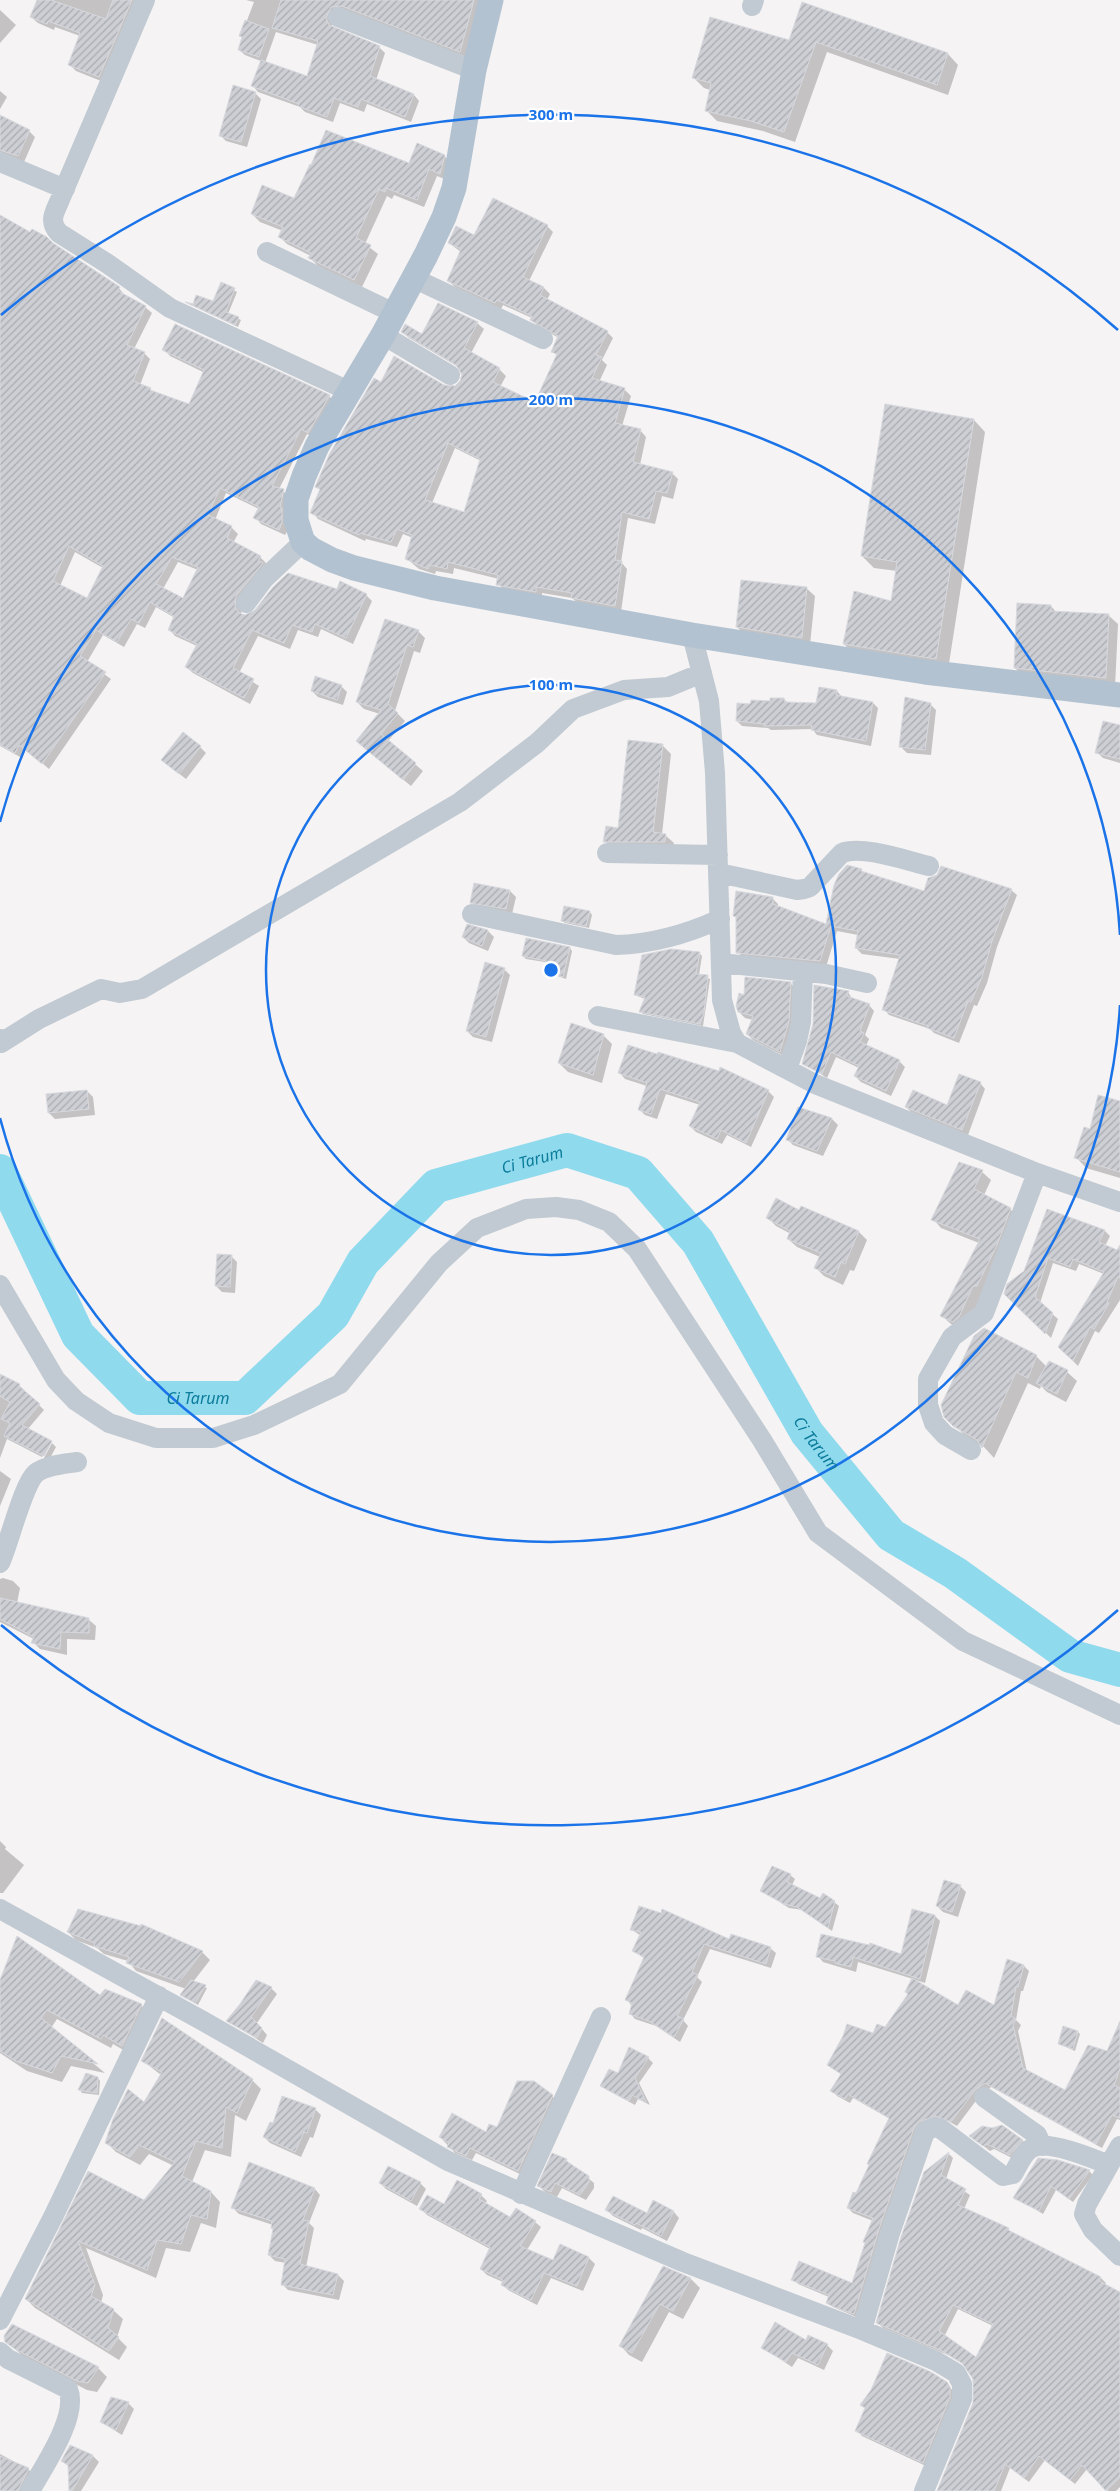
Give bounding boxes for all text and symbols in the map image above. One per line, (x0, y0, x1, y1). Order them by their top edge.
text: 300 m (529, 104, 573, 124)
text: 200 m (529, 389, 573, 409)
text: 100 m (529, 674, 573, 694)
centre of rings (542, 961, 560, 979)
water label: Ci Tarum (499, 1141, 566, 1179)
water label: Ci Tarum (166, 1387, 230, 1409)
water label: Ci Tarum (789, 1412, 844, 1475)

